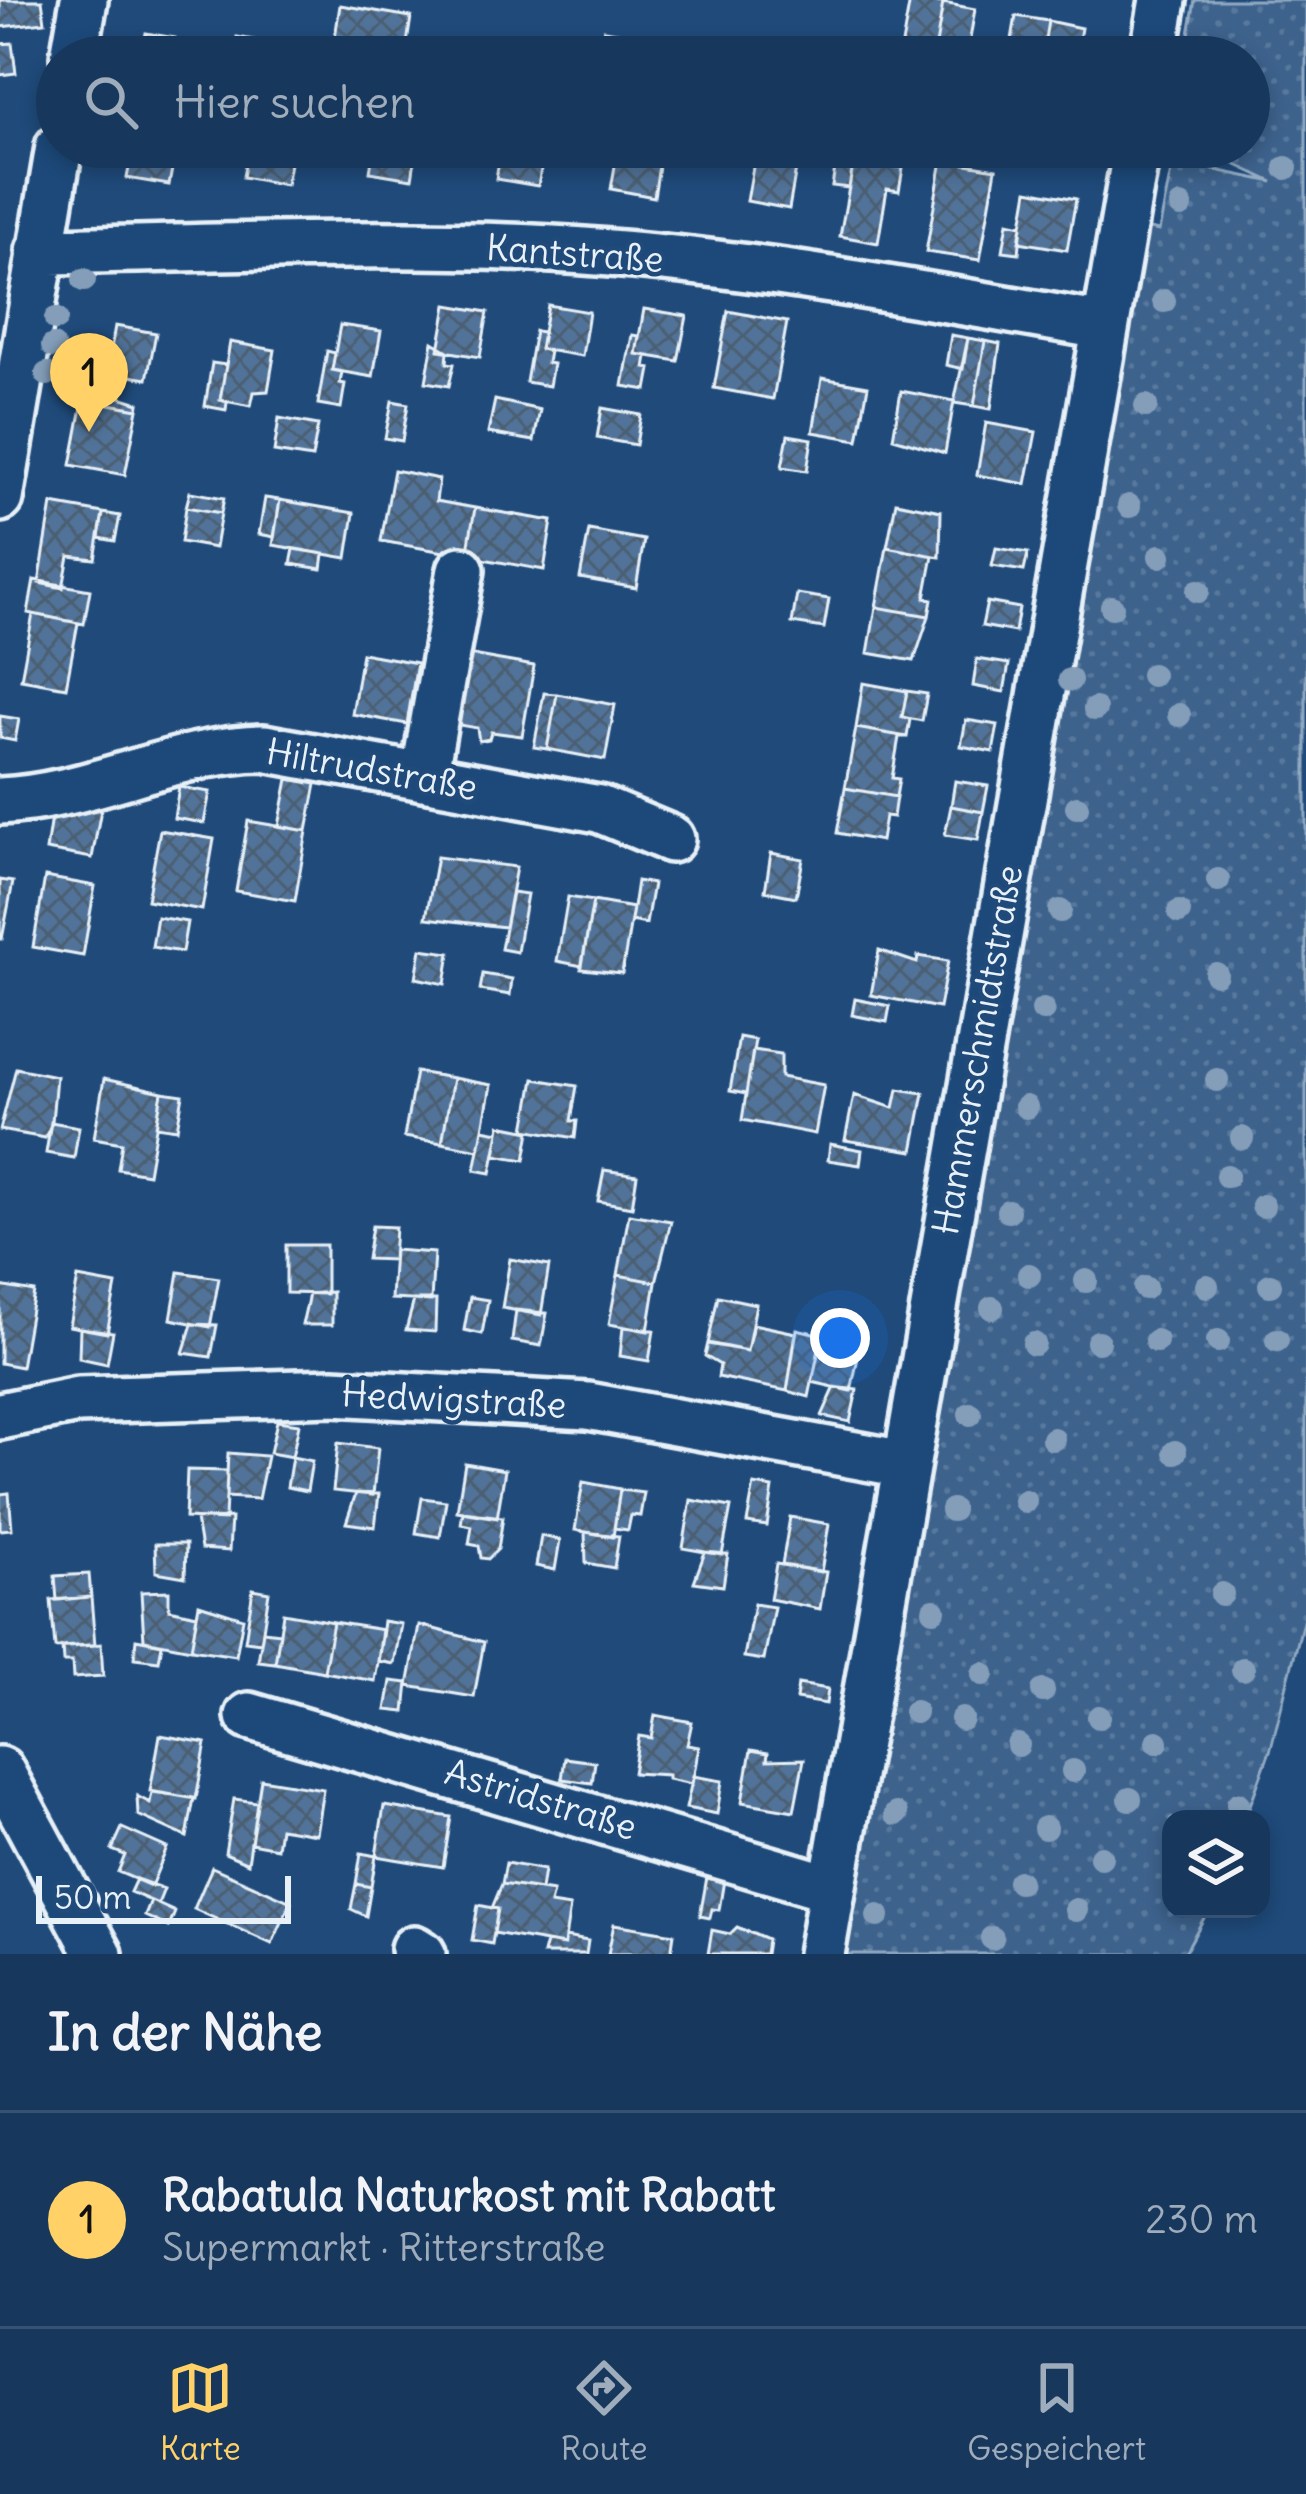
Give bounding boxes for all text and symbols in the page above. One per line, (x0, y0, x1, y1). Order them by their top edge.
search box (36, 36, 1270, 168)
icon: search (78, 69, 144, 135)
text: Hier suchen (174, 74, 415, 130)
street label: Kantstraße (485, 225, 665, 282)
pin: 1 (50, 333, 128, 432)
street label: Hiltrudstraße (263, 729, 481, 810)
street label: Hammerschmidtstraße (923, 862, 1032, 1238)
your location (810, 1308, 870, 1368)
street label: Hedwigstraße (340, 1371, 567, 1428)
street label: Astridstraße (440, 1749, 642, 1850)
map controls (1162, 1810, 1270, 1918)
button: layers (1162, 1810, 1270, 1918)
scale bar (36, 1870, 291, 1923)
text: 50 m (54, 1876, 131, 1918)
text: In der Nähe (48, 2000, 323, 2064)
text: Rabatula Naturkost mit Rabatt (162, 2167, 775, 2223)
text: 1 (79, 2195, 95, 2244)
text: 230 m (1145, 2195, 1258, 2244)
text: Supermarkt · Ritterstraße (162, 2223, 605, 2272)
tab: Karte (160, 2355, 241, 2469)
tab: Route (561, 2355, 648, 2469)
tab: Gespeichert (967, 2355, 1146, 2469)

